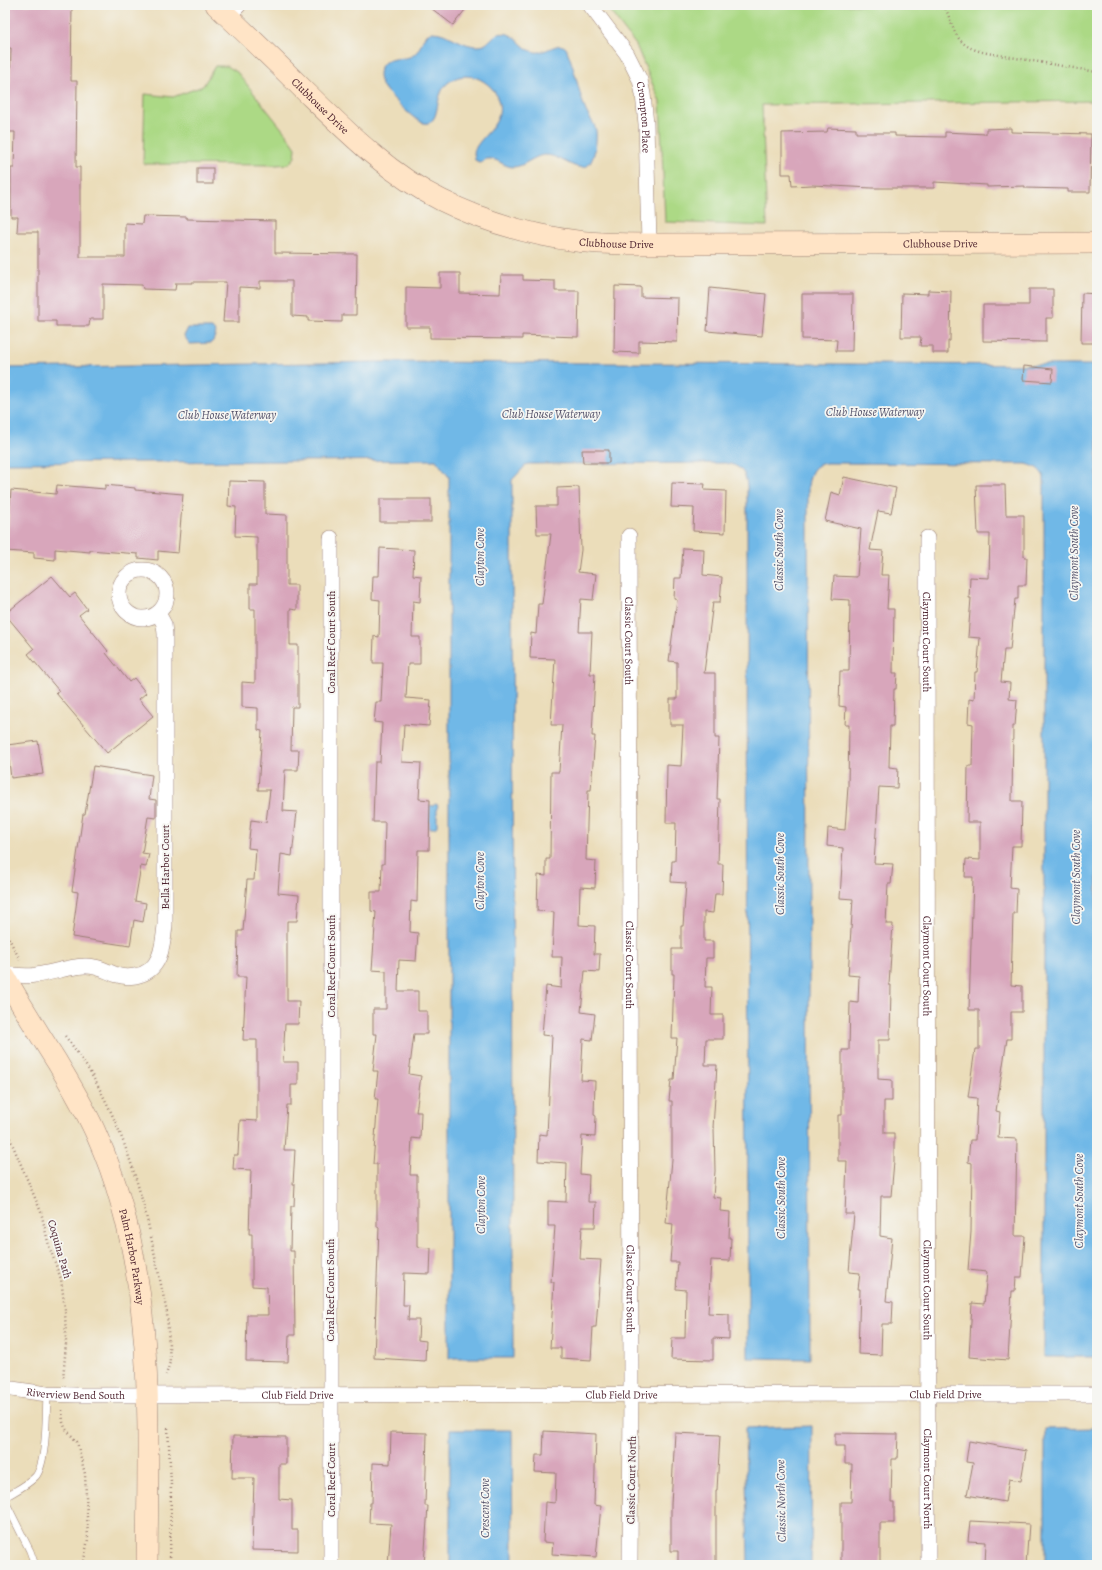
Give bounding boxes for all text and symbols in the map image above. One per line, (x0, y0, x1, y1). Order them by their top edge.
street label: Clubhouse Drive (288, 75, 352, 138)
street label: Crompton Place (633, 80, 654, 153)
street label: Clubhouse Drive (578, 234, 654, 252)
street label: Clubhouse Drive (903, 236, 978, 251)
water label: Club House Waterway (826, 404, 925, 420)
water label: Club House Waterway (502, 406, 601, 422)
water label: Club House Waterway (178, 407, 277, 423)
water label: Claymont South Cove (1066, 505, 1082, 600)
water label: Classic South Cove (771, 508, 787, 591)
water label: Clayton Cove (472, 527, 488, 586)
street label: Coral Reef Court South (324, 590, 339, 693)
street label: Claymont Court South (919, 592, 934, 692)
street label: Classic Court South (621, 597, 636, 685)
street label: Bella Harbor Court (158, 824, 173, 909)
water label: Claymont South Cove (1068, 829, 1084, 924)
water label: Classic South Cove (772, 832, 788, 915)
water label: Clayton Cove (472, 851, 488, 910)
street label: Coral Reef Court South (324, 914, 339, 1017)
street label: Claymont Court South (919, 916, 934, 1016)
street label: Classic Court South (622, 921, 637, 1009)
water label: Claymont South Cove (1071, 1153, 1087, 1248)
water label: Classic South Cove (773, 1156, 789, 1239)
water label: Clayton Cove (473, 1175, 489, 1234)
street label: Palm Harbor Parkway (115, 1207, 148, 1306)
street label: Coquina Path (44, 1218, 75, 1280)
street label: Coral Reef Court South (323, 1238, 338, 1341)
street label: Claymont Court South (920, 1240, 935, 1340)
street label: Classic Court South (623, 1245, 638, 1333)
street label: Riverview Bend South (25, 1384, 125, 1403)
street label: Club Field Drive (585, 1387, 658, 1403)
street label: Club Field Drive (909, 1387, 982, 1402)
street label: Club Field Drive (261, 1388, 334, 1403)
street label: Claymont Court North (920, 1429, 935, 1530)
street label: Classic Court North (623, 1436, 640, 1524)
street label: Coral Reef Court (324, 1443, 339, 1517)
water label: Classic North Cove (772, 1459, 790, 1542)
water label: Crescent Cove (477, 1477, 493, 1538)

